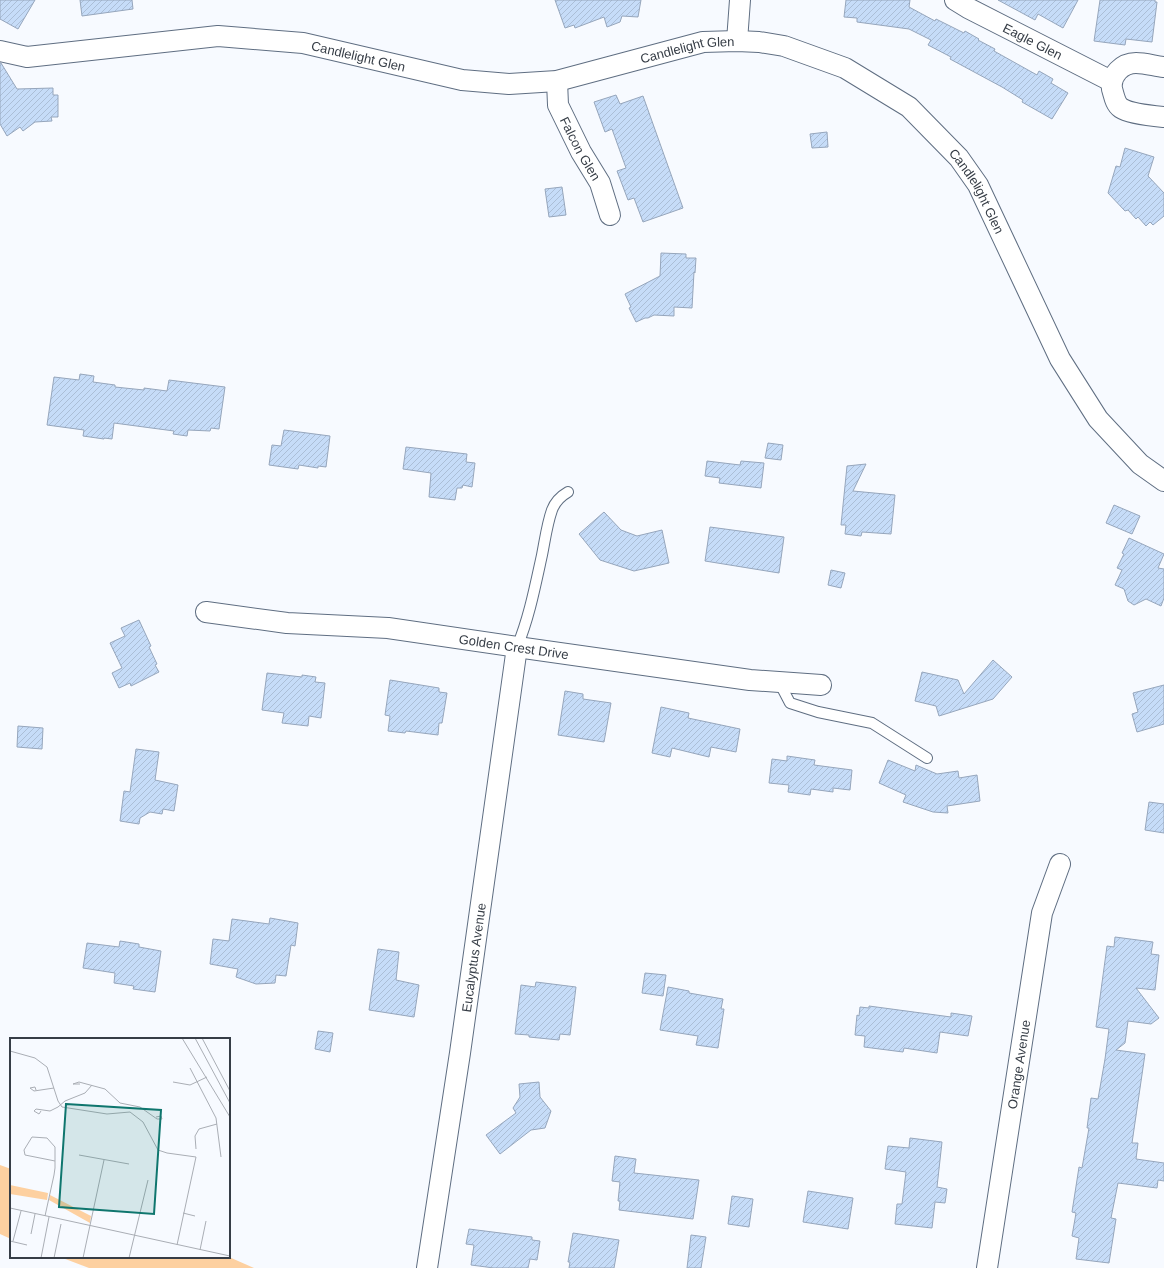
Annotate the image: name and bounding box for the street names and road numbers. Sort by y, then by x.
street label: Eagle Glen [1000,20,1065,63]
street label: Candlelight Glen [639,34,735,66]
street label: Candlelight Glen [310,38,407,75]
street label: Falcon Glen [557,114,604,183]
street label: Candlelight Glen [946,146,1007,236]
street label: Golden Crest Drive [458,632,570,662]
street label: Eucalyptus Avenue [459,902,489,1013]
street label: Orange Avenue [1005,1019,1033,1110]

